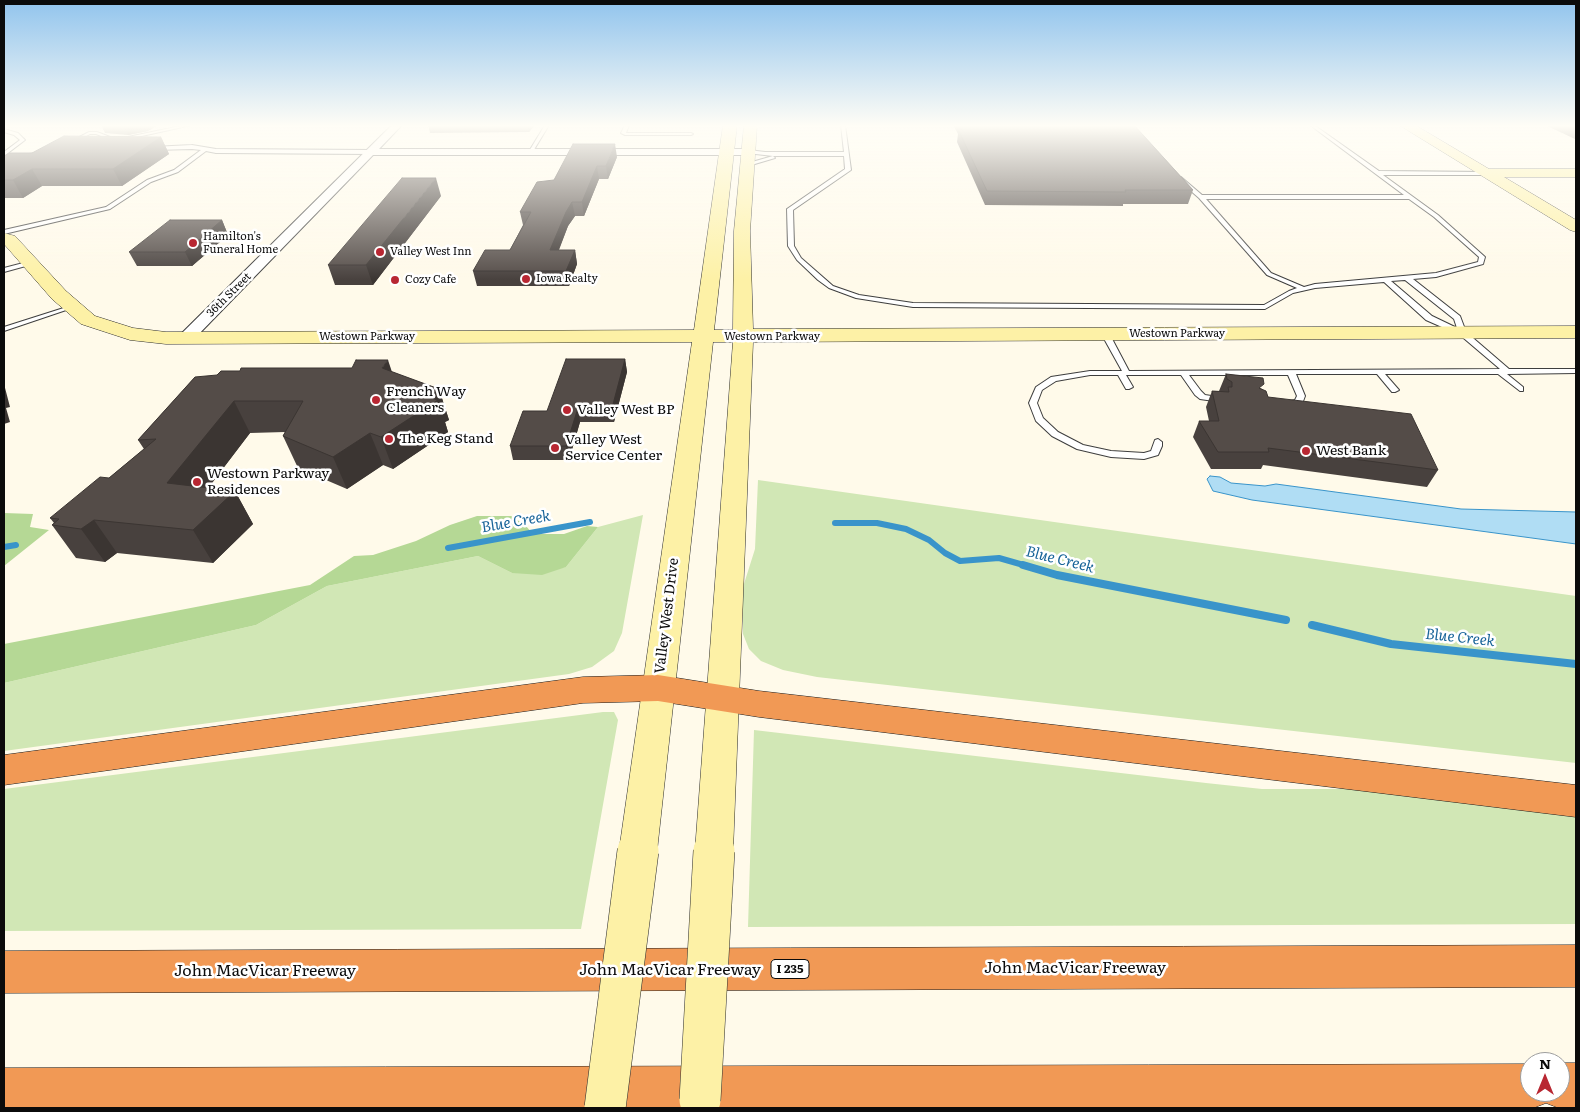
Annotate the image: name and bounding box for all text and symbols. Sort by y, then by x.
place label: Hamilton's Funeral Home [203,230,278,256]
marker: Hamilton's Funeral Home [187,237,199,249]
place label: Valley West Inn [390,245,472,259]
marker: Valley West Inn [374,246,386,258]
street label: 36th Street [204,270,254,320]
place label: Iowa Realty [536,272,598,286]
place label: Cozy Cafe [405,273,456,287]
marker: Iowa Realty [520,273,532,285]
marker: Cozy Cafe [389,274,401,286]
street label: Westown Parkway [1129,327,1225,341]
street label: Westown Parkway [319,330,415,344]
street label: Westown Parkway [724,330,820,344]
place label: French Way Cleaners [386,384,466,417]
marker: French Way Cleaners [370,394,382,406]
place label: Valley West BP [577,402,674,418]
marker: Valley West BP [561,404,573,416]
place label: The Keg Stand [399,431,493,447]
place label: Valley West Service Center [565,432,662,464]
marker: The Keg Stand [383,433,395,445]
marker: Valley West Service Center [549,442,561,454]
place label: West Bank [1316,443,1386,459]
marker: West Bank [1300,445,1312,457]
place label: Westown Parkway Residences [207,466,329,498]
marker: Westown Parkway Residences [191,476,203,488]
water label: Blue Creek [480,507,552,537]
water label: Blue Creek [1024,543,1096,577]
street label: Valley West Drive [652,557,682,675]
water label: Blue Creek [1424,625,1496,651]
street label: John MacVicar Freeway [984,958,1166,978]
street label: John MacVicar Freeway [579,960,761,980]
road number: I 235 [771,960,809,979]
street label: John MacVicar Freeway [174,961,356,981]
north arrow [1520,1052,1570,1102]
text: N [1539,1053,1551,1073]

